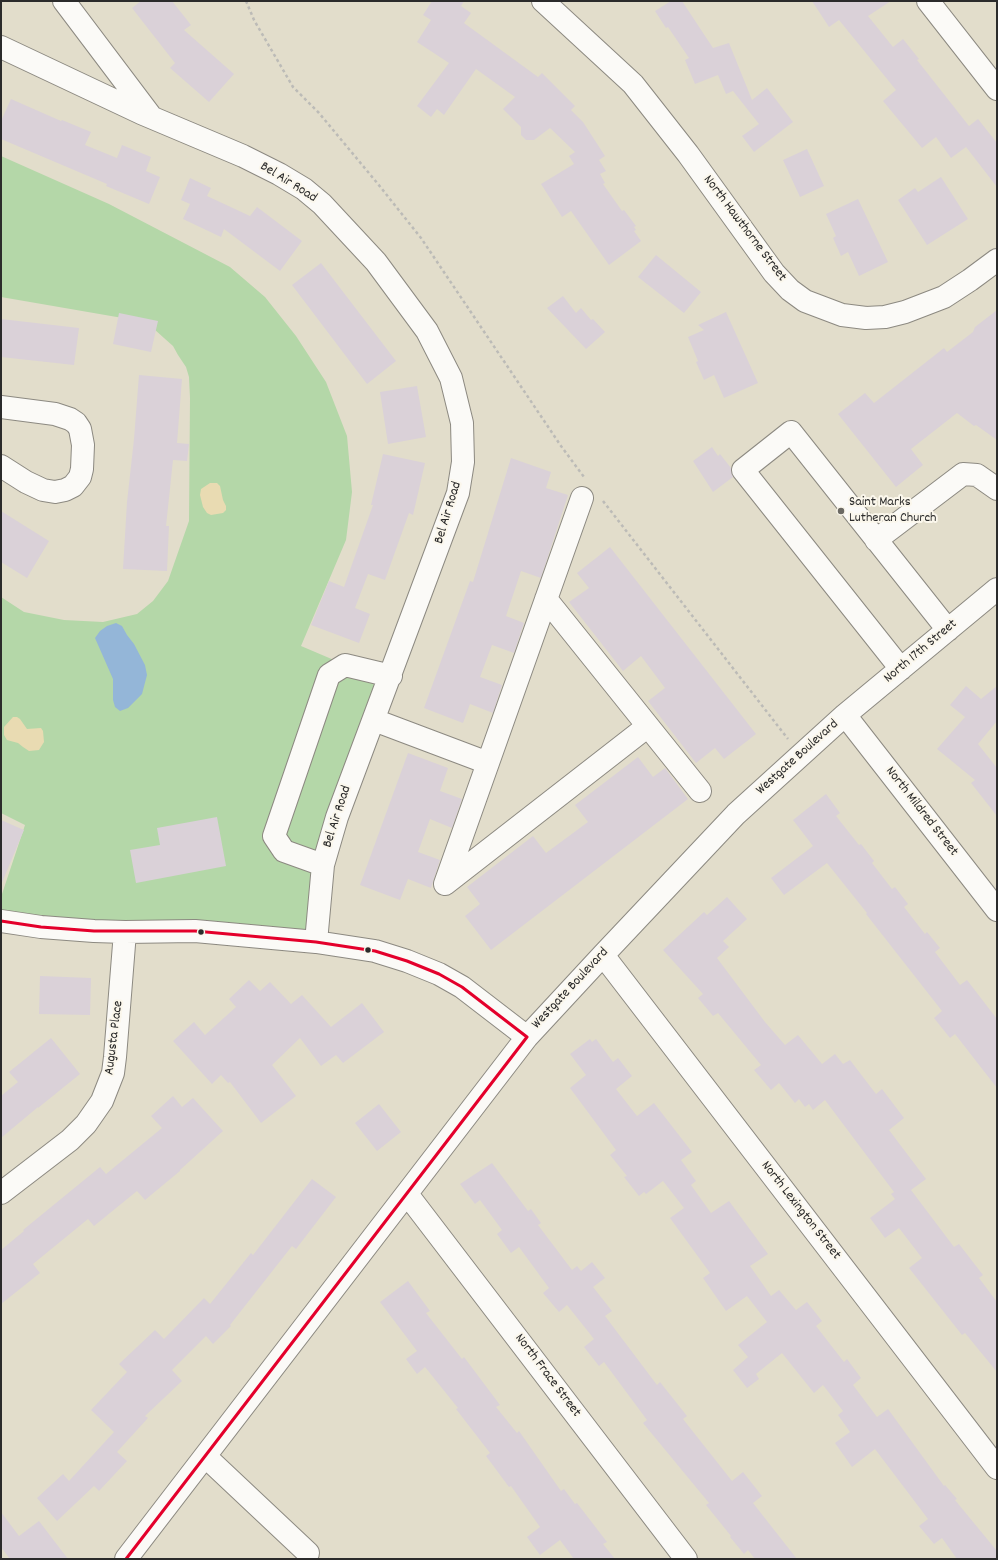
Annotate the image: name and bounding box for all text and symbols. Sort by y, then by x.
street label: Bel Air Road [256,159,320,207]
street label: North Hawthorne Street [699,173,789,285]
street label: Bel Air Road [432,480,466,546]
place label: Saint Marks Lutheran Church [849,495,937,528]
marker: Saint Marks Lutheran Church [836,506,846,516]
street label: North 17th Street [881,617,961,687]
street label: Westgate Boulevard [753,717,843,799]
street label: North Mildred Street [881,764,961,860]
street label: Bel Air Road [320,784,356,850]
unlabelled marker [196,927,206,937]
unlabelled marker [363,945,373,955]
street label: Westgate Boulevard [529,945,613,1033]
street label: Augusta Place [102,1000,128,1076]
street label: North Lexington Street [756,1158,844,1264]
street label: North Frace Street [510,1331,584,1421]

